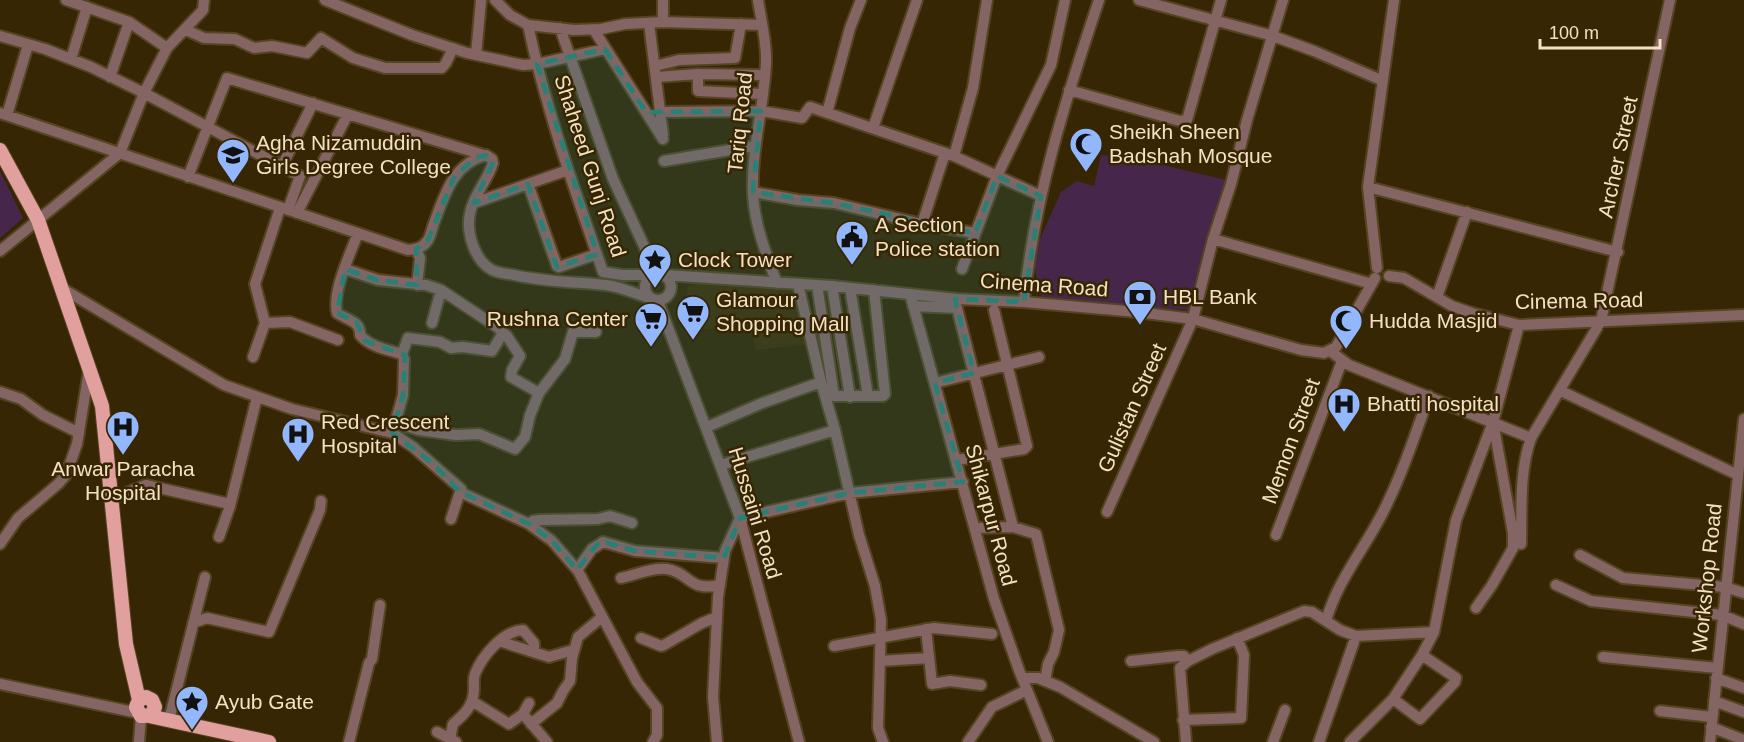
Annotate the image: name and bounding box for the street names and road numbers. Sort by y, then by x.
street label: Tariq Road [723,71,756,175]
street label: Shaheed Gunj Road [550,72,631,260]
street label: Archer Street [1593,94,1642,220]
street label: Cinema Road [979,269,1109,300]
street label: Cinema Road [1515,288,1643,313]
street label: Gulistan Street [1093,340,1170,476]
street label: Memon Street [1257,375,1324,507]
street label: Shikarpur Road [961,441,1021,588]
street label: Hussaini Road [725,444,786,582]
street label: Workshop Road [1687,502,1726,654]

